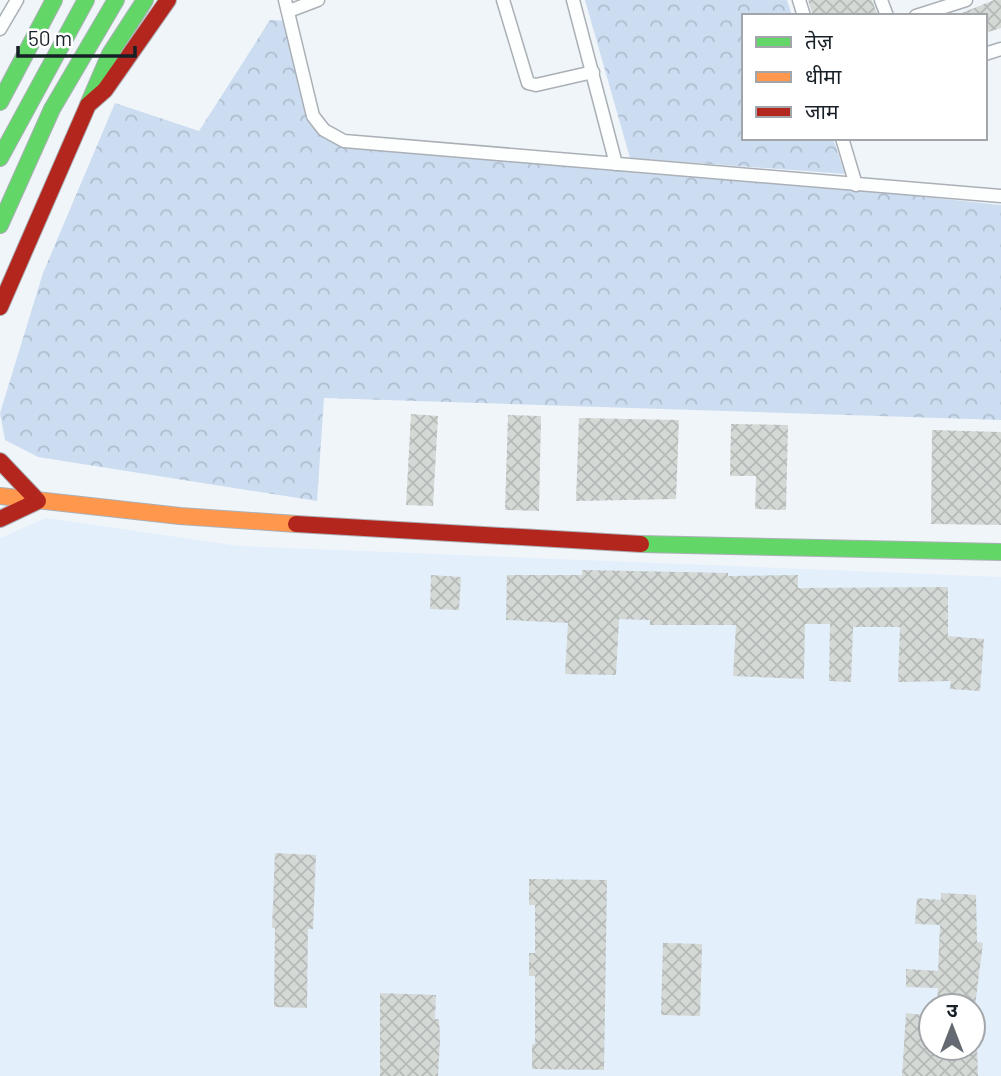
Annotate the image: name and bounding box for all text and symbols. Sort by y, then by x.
scale bar [18,14,135,58]
legend [742,14,987,140]
text: 50 m [28,25,72,50]
text: तेज़ [805,28,833,53]
text: धीमा [805,63,842,88]
text: जाम [805,98,839,123]
north arrow [917,992,987,1062]
text: उ [946,998,958,1021]

